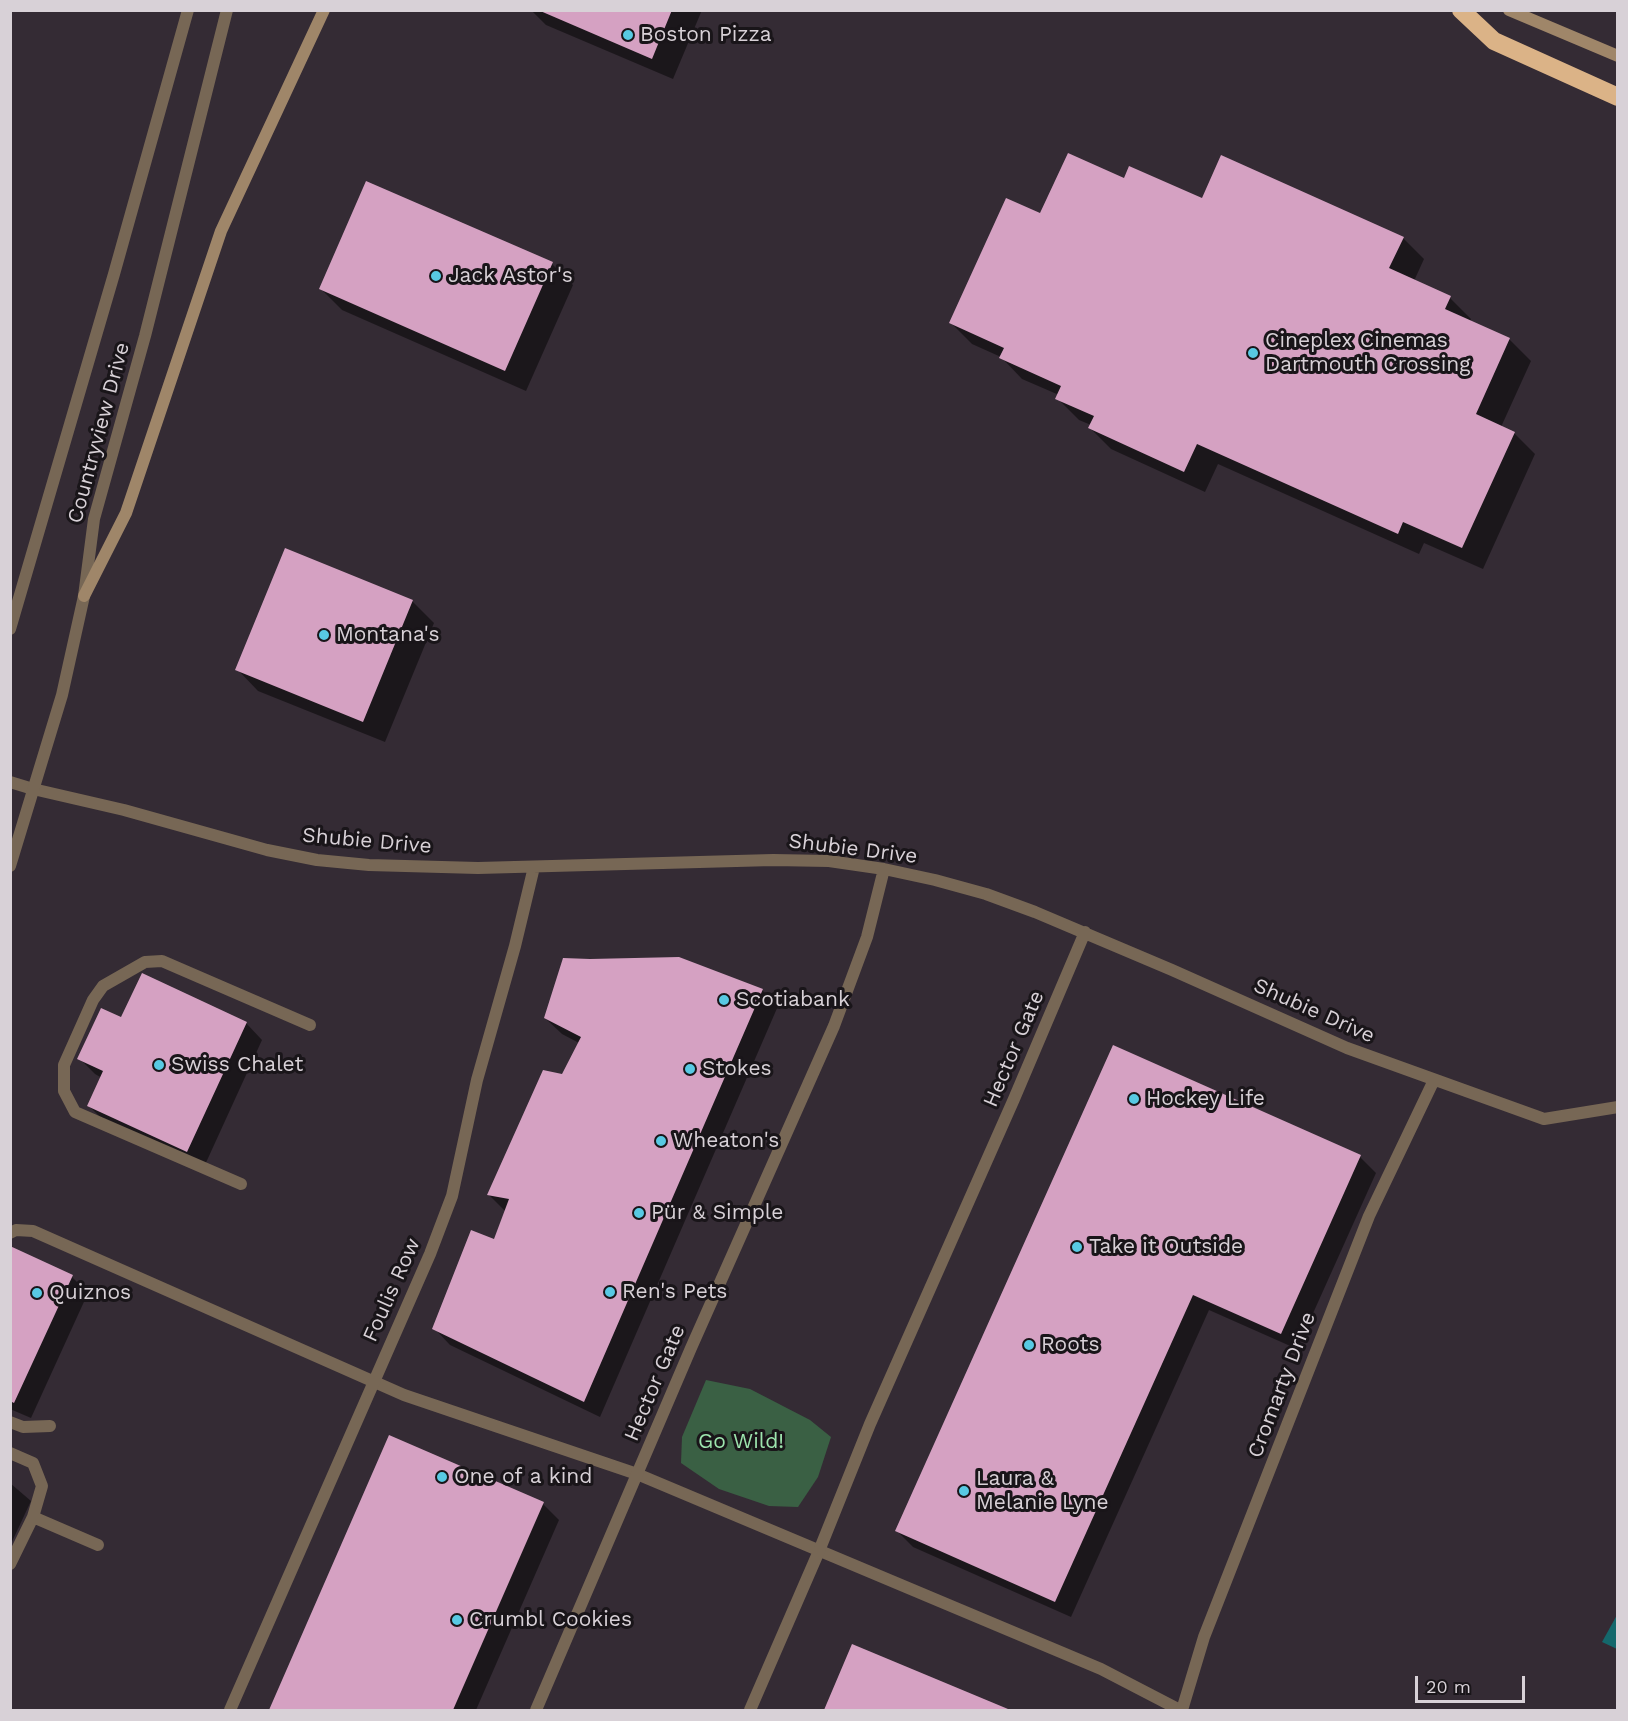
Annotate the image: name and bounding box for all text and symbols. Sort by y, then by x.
place label: Boston Pizza [640,22,772,48]
marker: Boston Pizza [621,28,635,42]
place label: Jack Astor's [448,263,573,289]
marker: Jack Astor's [429,269,443,283]
place label: Cineplex Cinemas Dartmouth Crossing [1265,328,1470,378]
street label: Countryview Drive [63,340,135,526]
marker: Cineplex Cinemas Dartmouth Crossing [1246,346,1260,360]
place label: Montana's [336,622,440,648]
marker: Montana's [317,628,331,642]
street label: Shubie Drive [301,823,433,859]
street label: Shubie Drive [787,829,919,869]
street label: Shubie Drive [1250,973,1378,1049]
place label: Scotiabank [736,987,850,1013]
street label: Hector Gate [978,987,1050,1111]
marker: Scotiabank [717,993,731,1007]
place label: Swiss Chalet [171,1052,303,1078]
place label: Stokes [702,1056,772,1082]
marker: Swiss Chalet [152,1058,166,1072]
marker: Stokes [683,1062,697,1076]
place label: Hockey Life [1146,1086,1265,1112]
marker: Hockey Life [1127,1092,1141,1106]
place label: Wheaton's [673,1128,779,1154]
marker: Wheaton's [654,1134,668,1148]
place label: Pür & Simple [651,1200,783,1226]
marker: Pür & Simple [632,1206,646,1220]
street label: Foulis Row [358,1234,426,1346]
place label: Take it Outside [1089,1234,1243,1260]
marker: Take it Outside [1070,1240,1084,1254]
place label: Ren's Pets [622,1279,727,1305]
place label: Quiznos [49,1280,131,1306]
marker: Ren's Pets [603,1285,617,1299]
marker: Quiznos [30,1286,44,1300]
street label: Cromarty Drive [1243,1309,1321,1461]
street label: Hector Gate [619,1321,691,1445]
place label: Roots [1041,1332,1099,1358]
marker: Roots [1022,1338,1036,1352]
park label: Go Wild! [698,1429,784,1455]
place label: One of a kind [454,1464,592,1490]
place label: Laura & Melanie Lyne [976,1466,1109,1516]
marker: One of a kind [435,1470,449,1484]
marker: Laura & Melanie Lyne [957,1484,971,1498]
place label: Crumbl Cookies [469,1607,632,1633]
marker: Crumbl Cookies [450,1613,464,1627]
scale bar [1418,1664,1528,1702]
text: 20 m [1426,1676,1471,1697]

